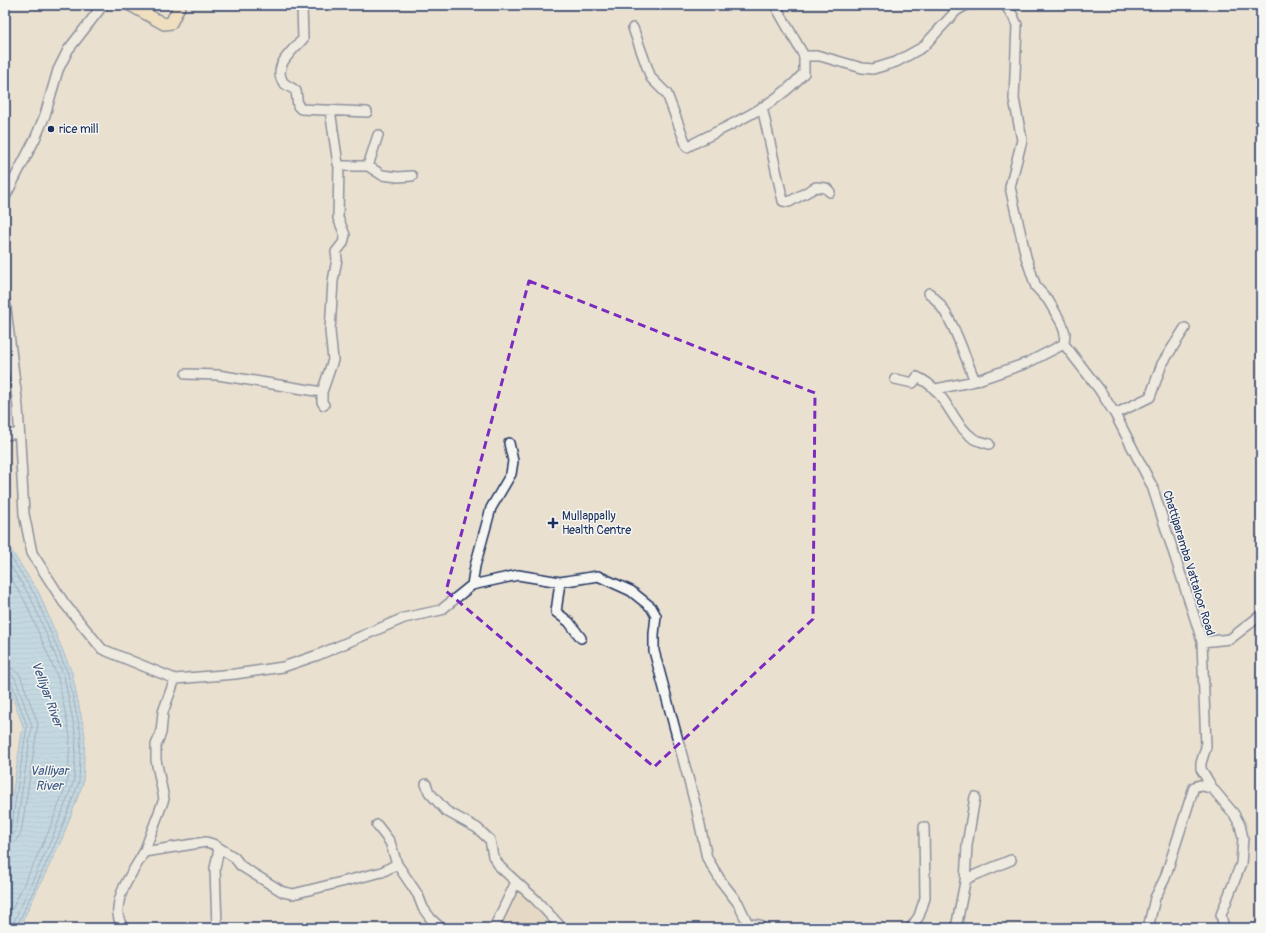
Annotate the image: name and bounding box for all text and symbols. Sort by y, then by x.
place label: rice mill [59,122,99,137]
marker: rice mill [46,124,56,134]
street label: Chattiparamba Vattaloor Road [1159,489,1218,638]
place label: Mullappally Health Centre [562,509,631,538]
marker: Mullappally Health Centre [547,517,559,529]
water label: Velliyar River [28,659,67,732]
water label: Valliyar River [30,763,71,794]

